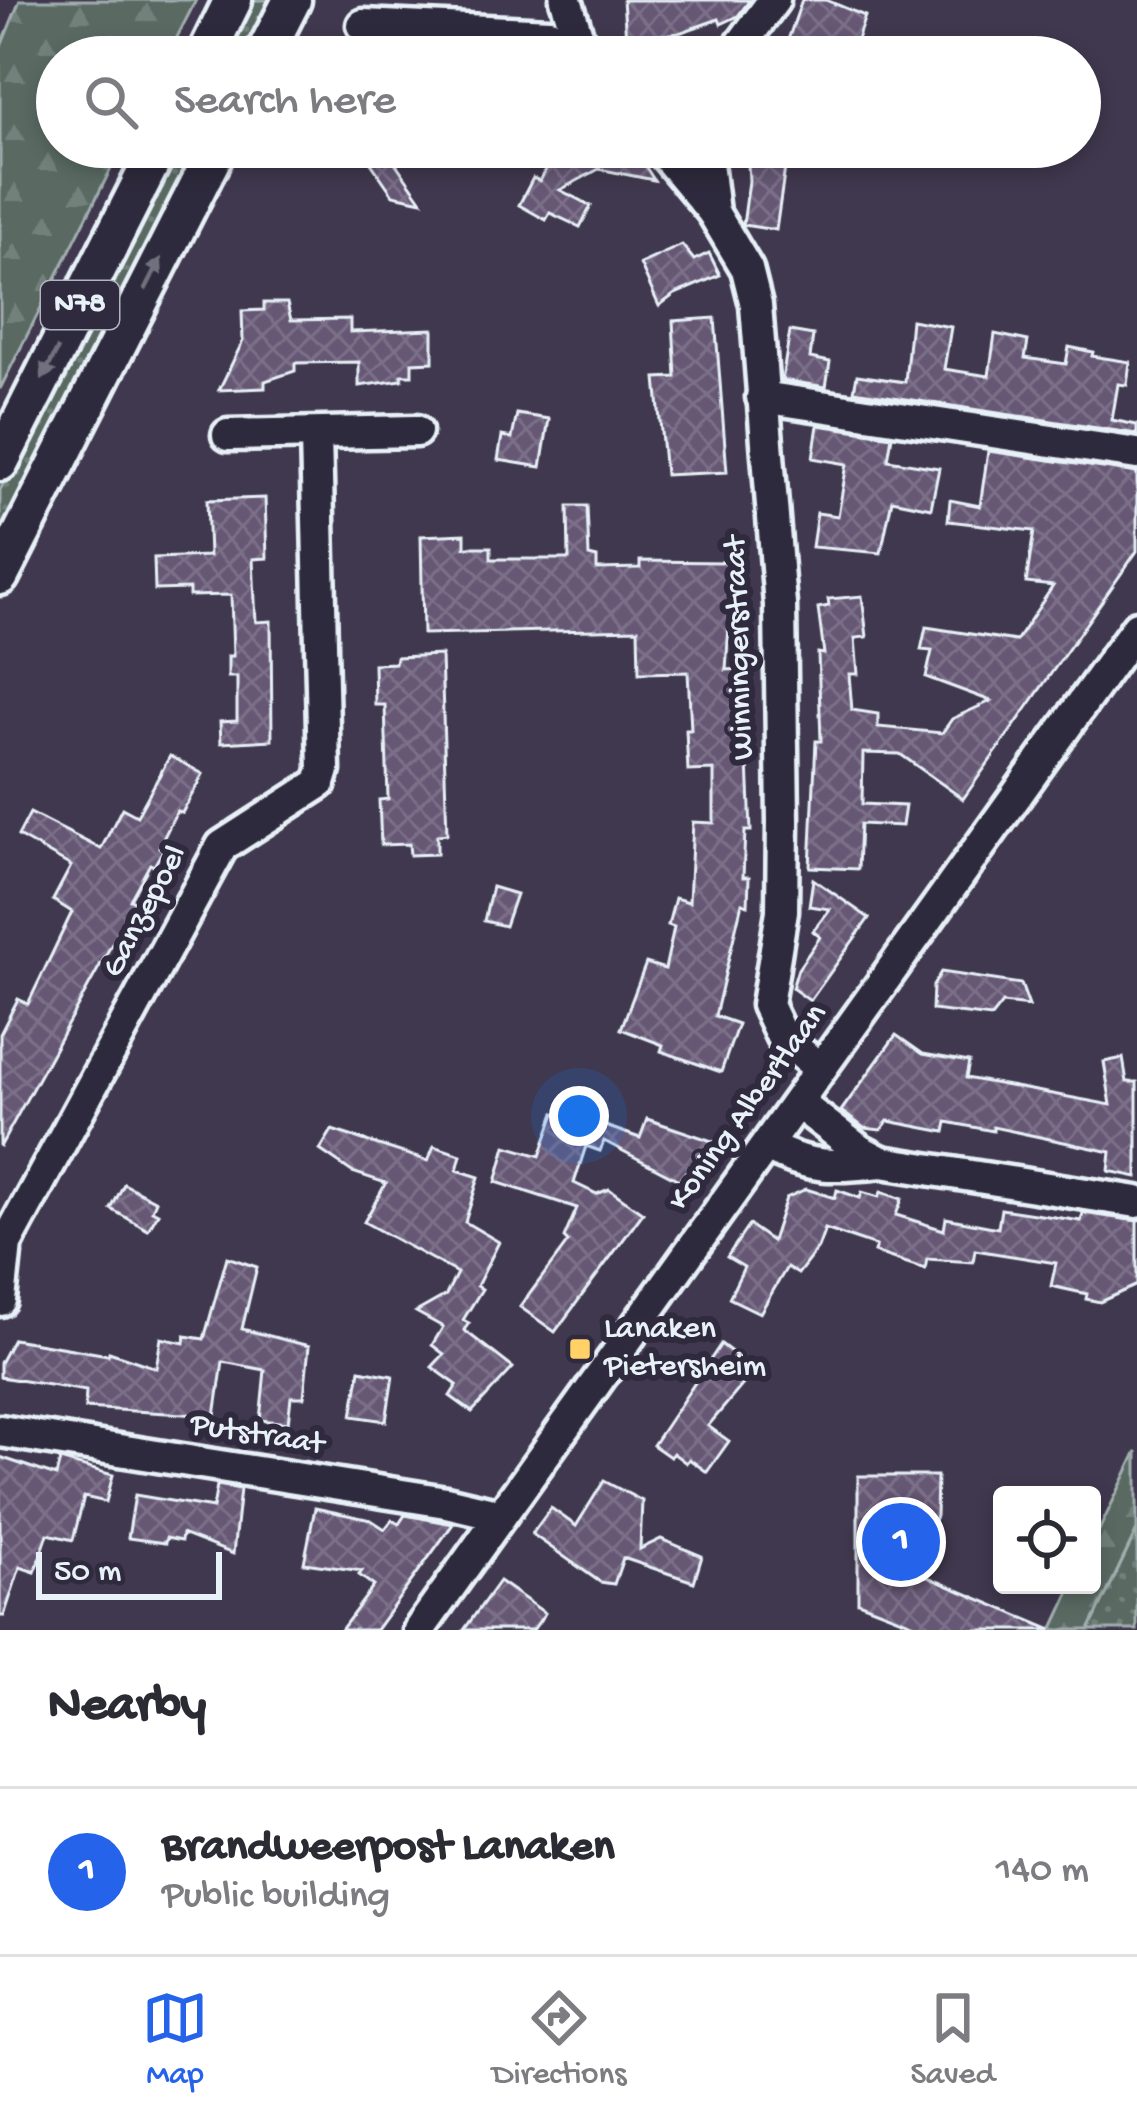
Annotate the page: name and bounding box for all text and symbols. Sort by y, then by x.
search box [36,36,1101,168]
icon: search [78,69,144,135]
text: Search here [174,76,396,129]
one-way arrow [143,256,163,291]
road number: N78 [41,281,119,329]
one-way arrow [40,347,60,381]
street label: Winningerstraat [718,533,764,761]
street label: Ganzepoel [95,839,197,985]
street label: Koning Albertlaan [661,997,837,1219]
your location [549,1086,609,1146]
place label: Lanaken Pietersheim [603,1311,766,1387]
marker: Lanaken Pietersheim [567,1336,593,1362]
street label: Putstraat [187,1407,329,1466]
map controls [993,1486,1101,1594]
button: locate [993,1486,1101,1594]
pin: 1 [862,1497,940,1587]
scale bar [36,1546,222,1599]
text: 50 m [54,1554,121,1592]
text: Nearby [48,1678,206,1738]
text: Brandweerpost Lanaken [162,1822,615,1875]
text: 1 [79,1849,95,1895]
text: 140 m [996,1849,1089,1895]
text: Public building [162,1875,390,1921]
tab: Map [142,1985,208,2095]
tab: Directions [492,1985,626,2095]
tab: Saved [910,1985,995,2095]

